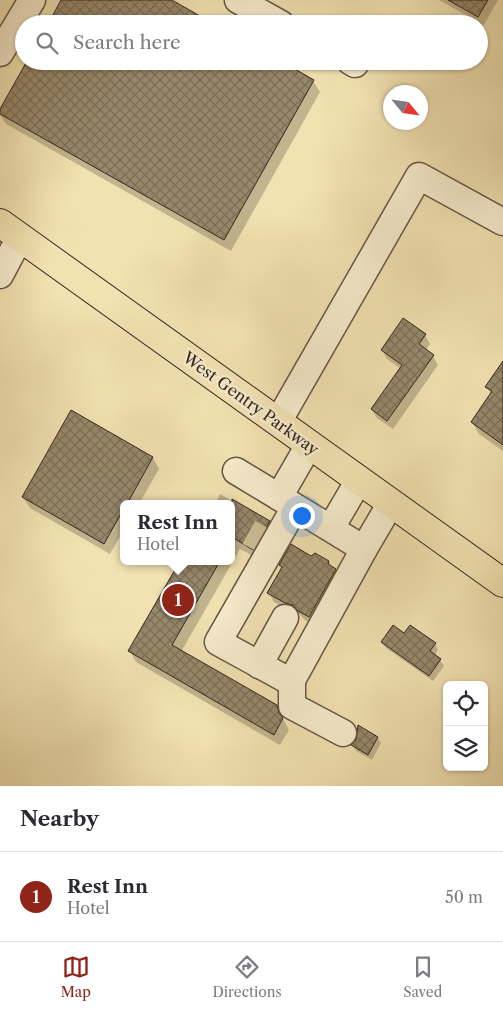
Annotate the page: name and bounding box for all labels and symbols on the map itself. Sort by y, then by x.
north arrow [383,85,428,130]
street label: West Gentry Parkway [178,346,324,460]
your location [289,503,315,529]
pin: 1 [162,581,194,619]

